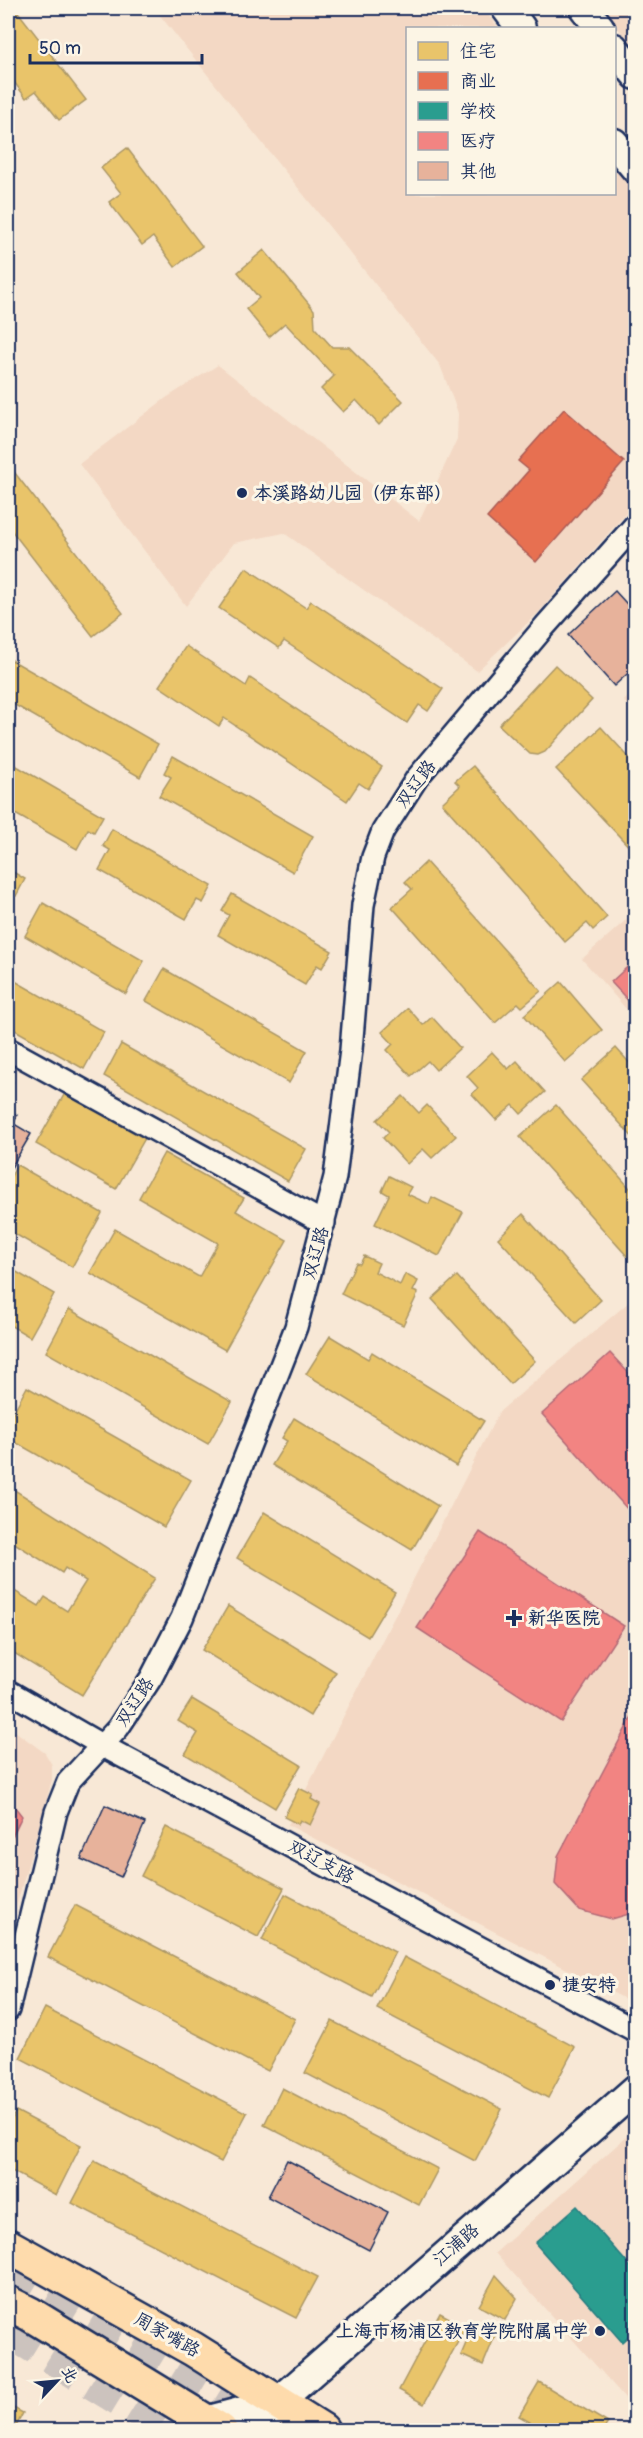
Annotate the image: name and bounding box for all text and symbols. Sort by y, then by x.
scale bar [30,27,202,65]
legend [406,27,616,195]
text: 50 m [39,37,81,60]
text: 住宅 [460,40,496,63]
text: 商业 [460,70,496,93]
text: 学校 [460,100,496,123]
text: 医疗 [460,130,496,153]
text: 其他 [460,160,496,183]
place label: 本溪路幼儿园（伊东部） [254,482,452,505]
marker: 本溪路幼儿园（伊东部） [235,486,249,500]
street label: 双辽路 [391,755,441,813]
street label: 双辽路 [298,1224,334,1282]
place label: 新华医院 [528,1607,600,1630]
marker: 新华医院 [505,1609,523,1627]
street label: 双辽路 [111,1673,159,1731]
street label: 双辽支路 [284,1835,358,1889]
place label: 捷安特 [562,1974,616,1997]
marker: 捷安特 [543,1978,557,1992]
street label: 江浦路 [428,2219,484,2271]
street label: 周家嘴路 [130,2307,204,2363]
place label: 上海市杨浦区教育学院附属中学 [336,2320,588,2343]
marker: 上海市杨浦区教育学院附属中学 [593,2324,607,2338]
north arrow [27,2351,87,2411]
text: 北 [57,2363,82,2386]

